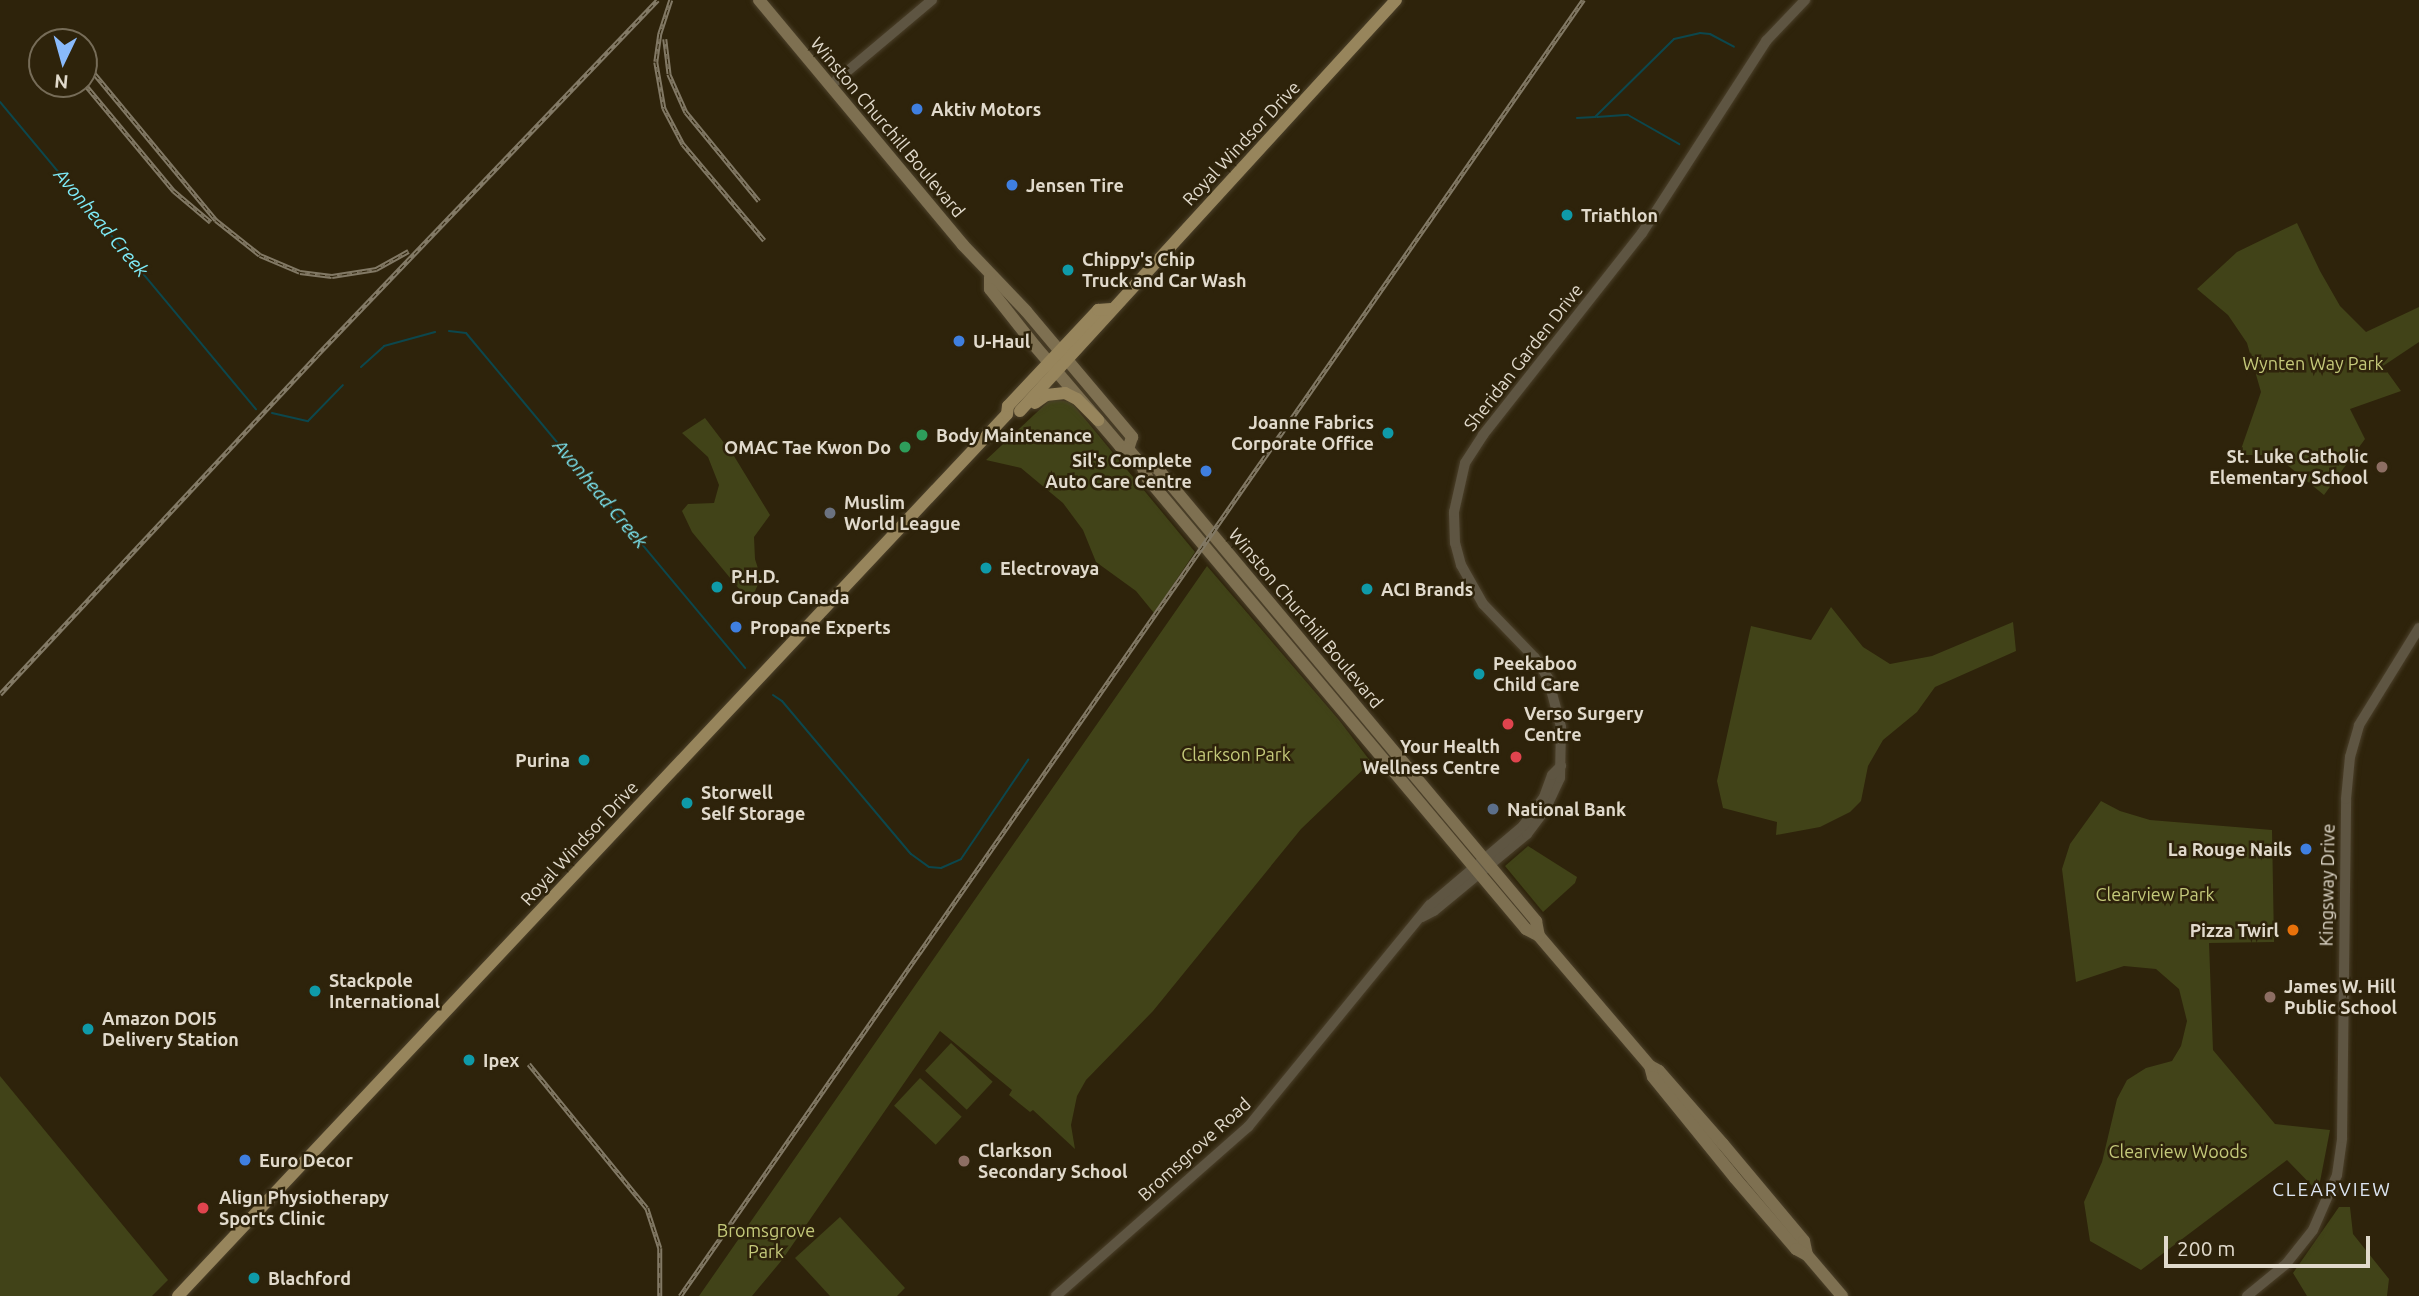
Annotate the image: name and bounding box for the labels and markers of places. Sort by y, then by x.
place label: Aktiv Motors [931,98,1041,120]
marker: Aktiv Motors [909,101,925,117]
place label: Jensen Tire [1026,174,1124,196]
marker: Jensen Tire [1004,177,1020,193]
place label: Triathlon [1581,204,1658,226]
marker: Triathlon [1559,207,1575,223]
place label: Chippy's Chip Truck and Car Wash [1082,249,1247,292]
marker: Chippy's Chip Truck and Car Wash [1060,262,1076,278]
place label: U-Haul [973,330,1030,352]
marker: U-Haul [951,333,967,349]
place label: Joanne Fabrics Corporate Office [1231,412,1374,454]
place label: Body Maintenance [936,424,1092,446]
marker: Joanne Fabrics Corporate Office [1380,425,1396,441]
marker: Body Maintenance [914,427,930,443]
place label: OMAC Tae Kwon Do [724,436,891,458]
marker: OMAC Tae Kwon Do [897,439,913,455]
place label: St. Luke Catholic Elementary School [2209,446,2368,489]
place label: Sil's Complete Auto Care Centre [1045,450,1192,492]
marker: St. Luke Catholic Elementary School [2374,459,2390,475]
marker: Sil's Complete Auto Care Centre [1198,463,1214,479]
place label: Muslim World League [844,492,961,534]
marker: Muslim World League [822,505,838,521]
place label: Electrovaya [1000,557,1099,579]
marker: Electrovaya [978,560,994,576]
place label: P.H.D. Group Canada [731,566,849,608]
place label: ACI Brands [1381,578,1473,600]
marker: P.H.D. Group Canada [709,579,725,595]
marker: ACI Brands [1359,581,1375,597]
place label: Propane Experts [750,616,891,638]
marker: Propane Experts [728,619,744,635]
place label: Peekaboo Child Care [1493,653,1580,696]
marker: Peekaboo Child Care [1471,666,1487,682]
place label: Verso Surgery Centre [1524,703,1644,746]
marker: Verso Surgery Centre [1498,714,1518,734]
place label: Your Health Wellness Centre [1363,736,1500,778]
marker: Your Health Wellness Centre [1506,747,1526,767]
place label: Purina [515,749,570,771]
marker: Purina [576,752,592,768]
place label: Storwell Self Storage [701,782,805,824]
marker: Storwell Self Storage [679,795,695,811]
place label: National Bank [1507,798,1626,820]
marker: National Bank [1485,801,1501,817]
place label: La Rouge Nails [2168,838,2292,860]
marker: La Rouge Nails [2298,841,2314,857]
place label: Pizza Twirl [2190,919,2279,941]
marker: Pizza Twirl [2285,922,2301,938]
place label: Stackpole International [329,970,440,1012]
place label: James W. Hill Public School [2284,976,2397,1018]
marker: Stackpole International [307,983,323,999]
marker: James W. Hill Public School [2262,989,2278,1005]
place label: Amazon DOI5 Delivery Station [102,1008,239,1050]
marker: Amazon DOI5 Delivery Station [80,1021,96,1037]
place label: Ipex [483,1049,519,1071]
marker: Ipex [461,1052,477,1068]
place label: Clarkson Secondary School [978,1140,1127,1182]
place label: Euro Decor [259,1149,353,1171]
marker: Euro Decor [237,1152,253,1168]
marker: Clarkson Secondary School [956,1153,972,1169]
place label: Align Physiotherapy Sports Clinic [219,1187,389,1230]
marker: Align Physiotherapy Sports Clinic [193,1198,213,1218]
place label: Blachford [268,1267,351,1289]
marker: Blachford [246,1270,262,1286]

